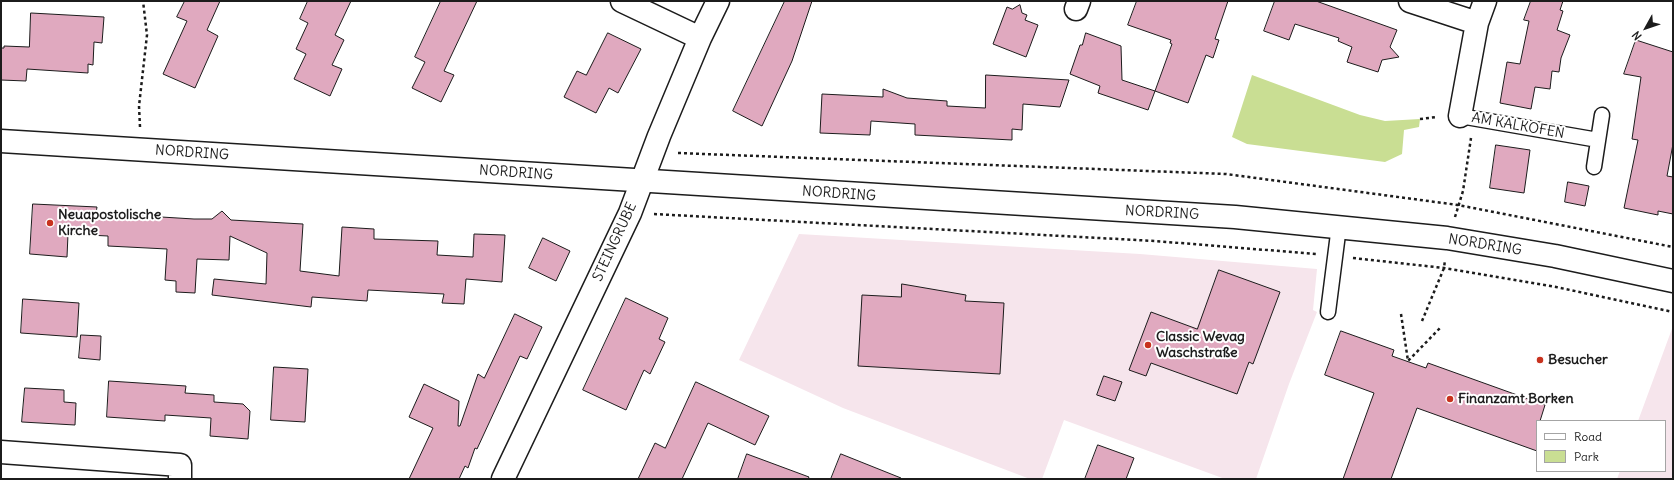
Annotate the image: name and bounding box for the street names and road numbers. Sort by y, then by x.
street label: AM KALKOFEN [1470,110,1566,142]
street label: NORDRING [154,142,230,164]
street label: NORDRING [478,162,554,184]
street label: NORDRING [801,183,877,205]
street label: STEINGRUBE [589,200,641,284]
street label: NORDRING [1125,203,1199,223]
street label: NORDRING [1447,231,1523,259]

